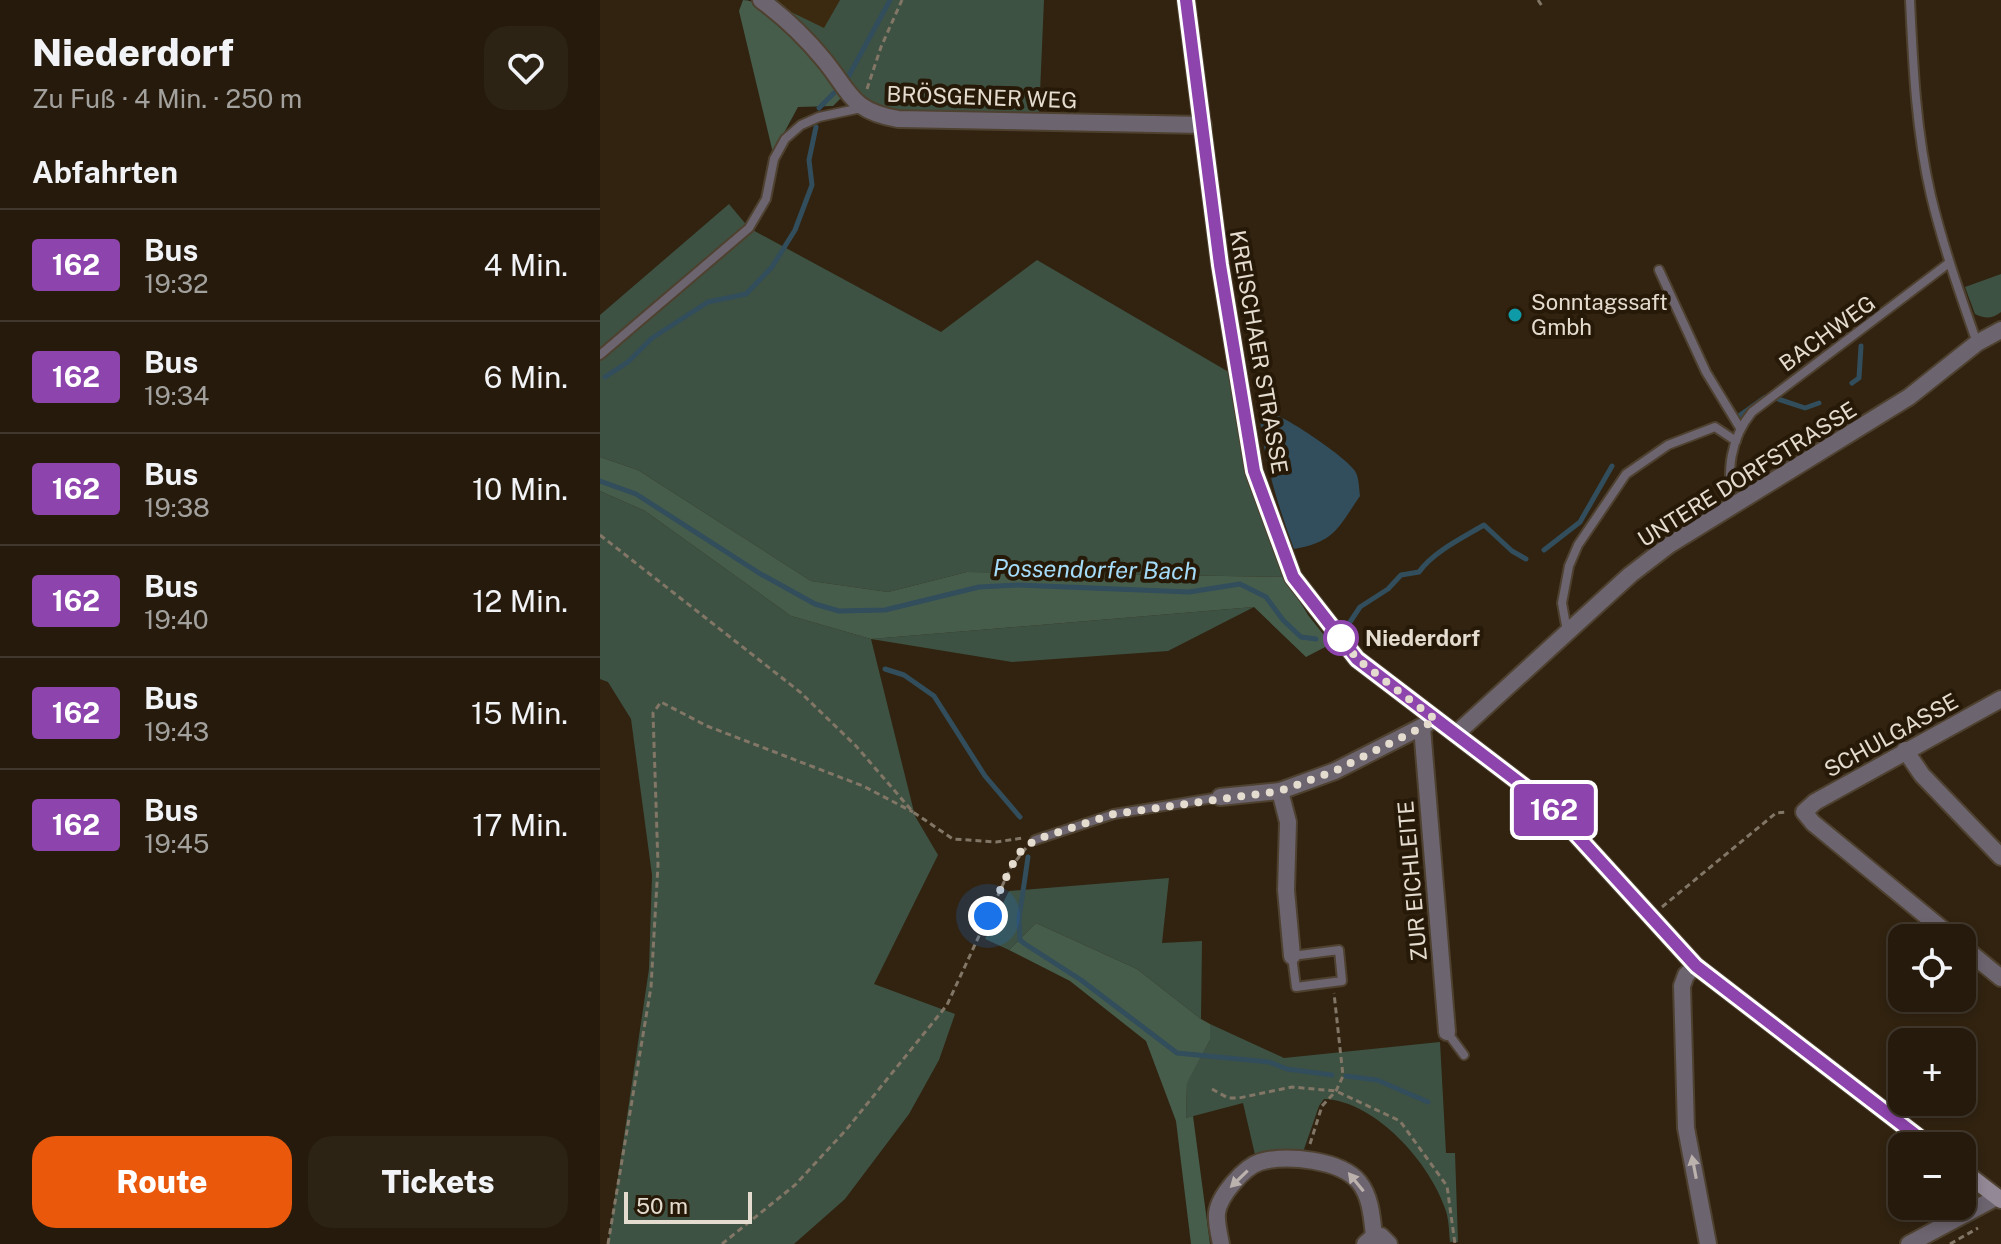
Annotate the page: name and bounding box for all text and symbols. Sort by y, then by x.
button: heart [484,26,568,110]
text: Niederdorf [32,30,234,75]
street label: BRÖSGENER WEG [886,80,1078,113]
text: Zu Fuß · 4 Min. · 250 m [32,83,302,114]
text: Abfahrten [32,154,178,190]
street label: KREISCHAER STRASSE [1225,228,1293,476]
text: Bus [144,232,198,268]
text: 4 Min. [484,247,568,283]
text: 162 [52,248,100,281]
text: 19:32 [144,268,209,299]
place label: Sonntagssaft Gmbh [1531,289,1668,340]
street label: BACHWEG [1774,290,1880,376]
marker: Sonntagssaft Gmbh [1506,306,1524,324]
text: Bus [144,344,198,380]
text: 6 Min. [484,359,568,395]
text: 162 [52,360,100,393]
text: 19:34 [144,380,209,411]
street label: UNTERE DORFSTRASSE [1633,396,1861,552]
text: Bus [144,456,198,492]
text: 10 Min. [472,471,568,507]
text: 162 [52,472,100,505]
text: 19:38 [144,492,210,523]
water label: Possendorfer Bach [993,553,1197,585]
text: Bus [144,568,198,604]
text: 12 Min. [472,583,568,619]
text: 162 [52,584,100,617]
text: 19:40 [144,604,209,635]
marker: Niederdorf [1324,621,1358,655]
place label: Niederdorf [1365,625,1480,651]
text: Bus [144,680,198,716]
street label: SCHULGASSE [1820,688,1962,782]
text: 15 Min. [471,695,568,731]
text: 162 [52,696,100,729]
text: 19:43 [144,716,209,747]
line badge: 162 [1508,784,1600,836]
text: Bus [144,792,198,828]
text: 162 [1530,793,1578,826]
street label: ZUR EICHLEITE [1392,800,1432,962]
text: 17 Min. [472,807,568,843]
text: 162 [52,808,100,841]
text: 19:45 [144,828,209,859]
your location [968,896,1008,936]
map controls [1888,924,1976,1220]
button: locate [1888,924,1976,1012]
button: + [1888,1028,1976,1116]
button: − [1888,1132,1976,1220]
button: Route [32,1136,292,1228]
button: Tickets [308,1136,568,1228]
one-way arrow [1687,1155,1699,1180]
one-way arrow [1230,1169,1249,1187]
one-way arrow [1348,1172,1365,1192]
scale bar [624,1188,752,1224]
text: 50 m [636,1193,688,1219]

